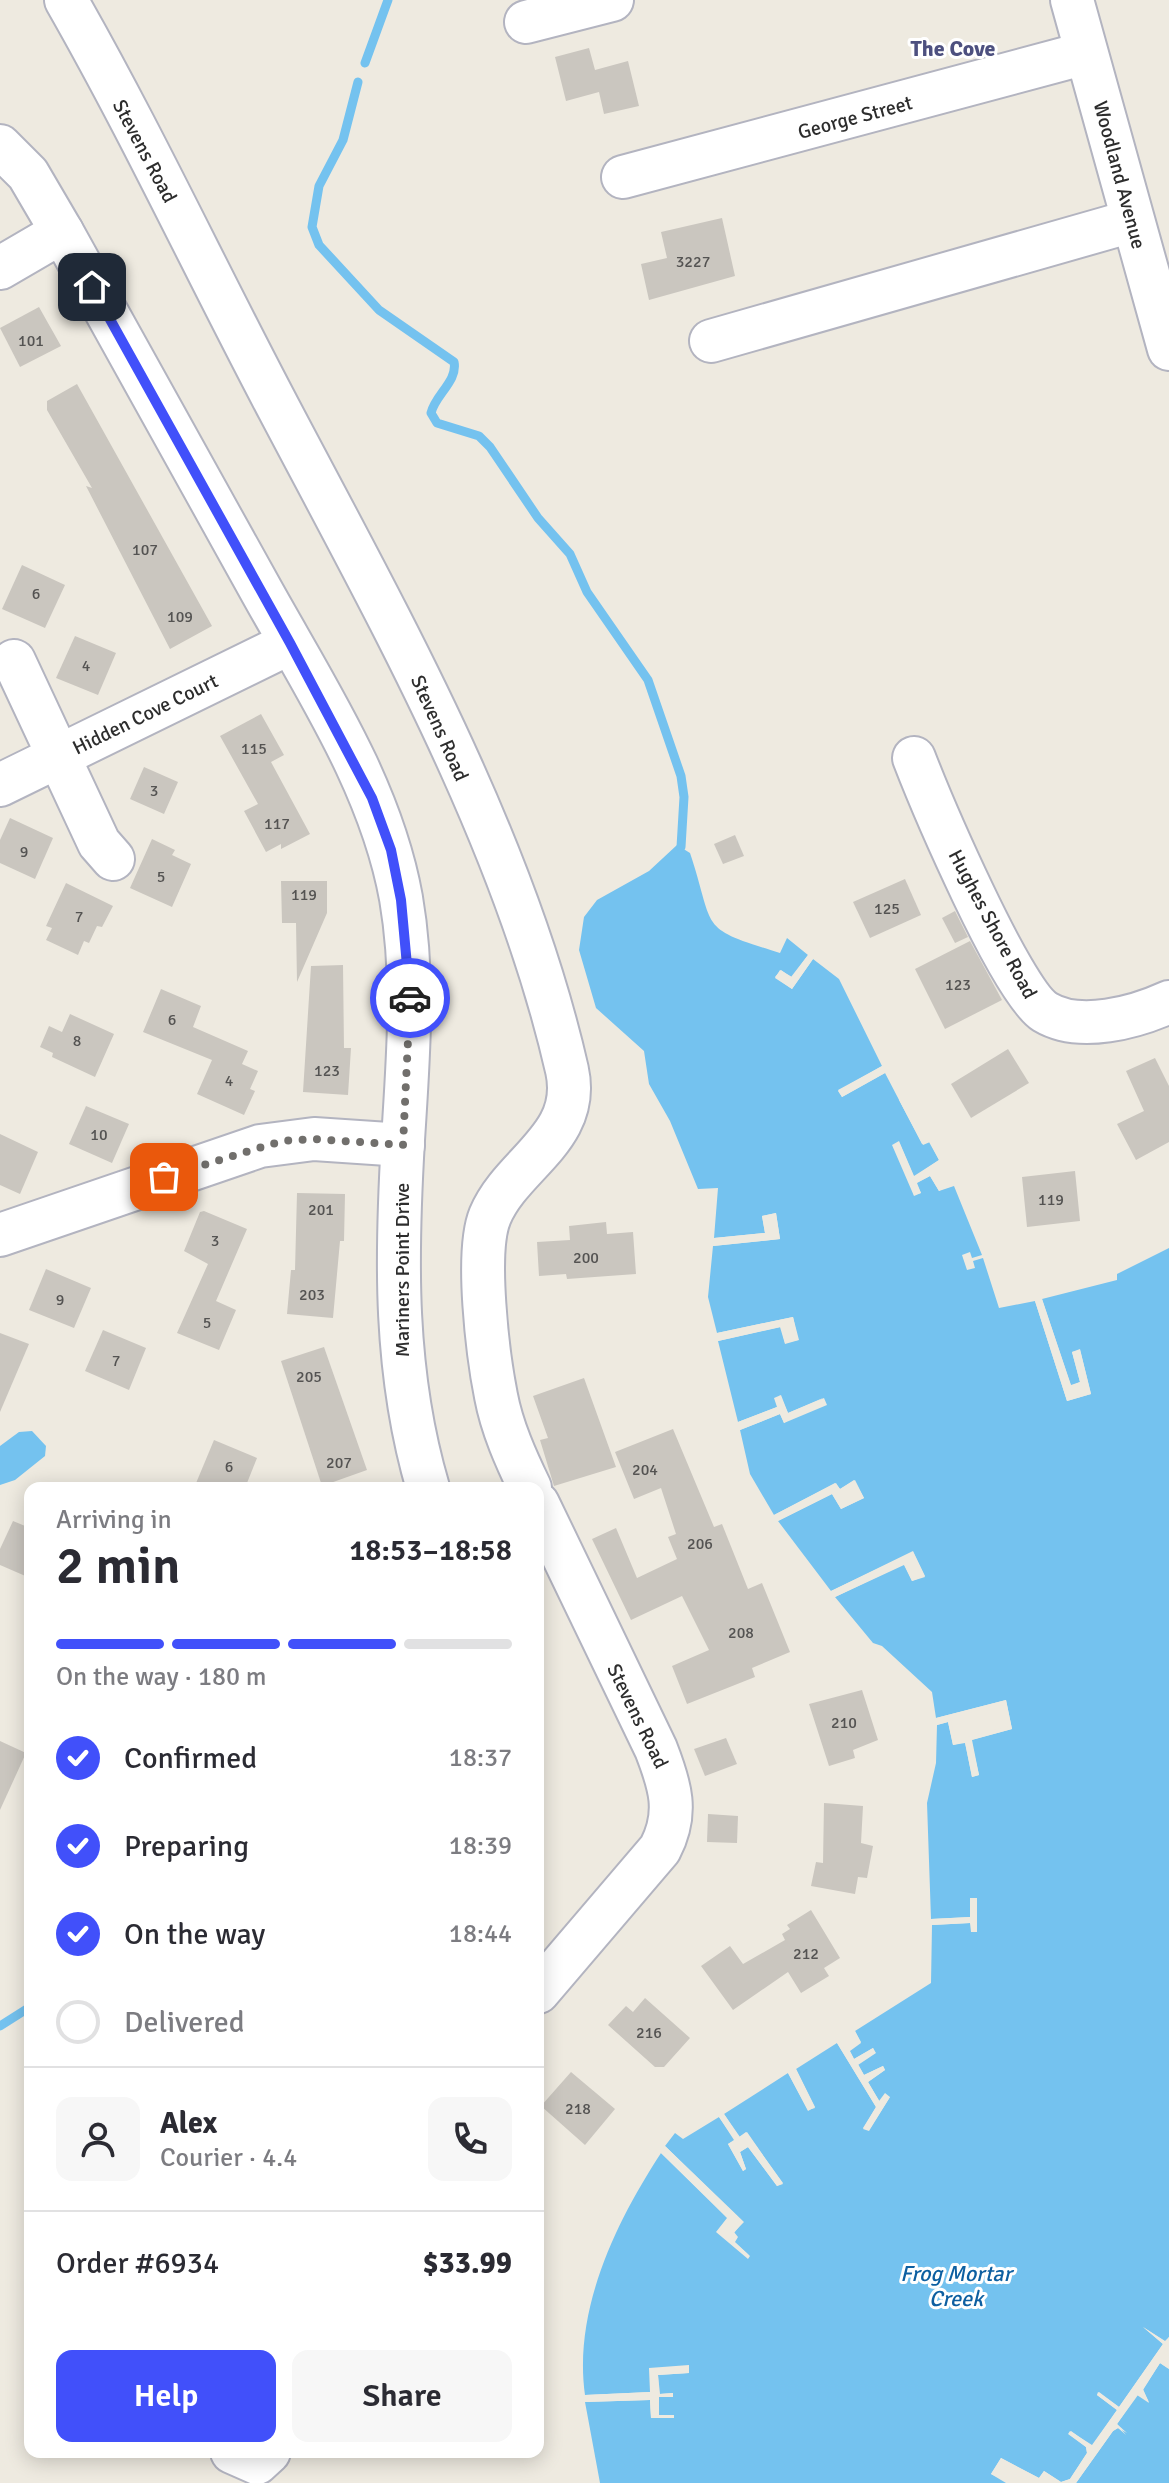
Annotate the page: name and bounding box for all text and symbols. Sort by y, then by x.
district label: The Cove [911,35,995,62]
street label: George Street [795,90,915,145]
street label: Stevens Road [107,95,182,207]
street label: Woodland Avenue [1088,98,1151,252]
house number: 3227 [676,252,710,272]
pin [58,253,126,321]
icon: home [70,265,114,309]
house number: 101 [18,331,44,351]
house number: 107 [132,540,158,560]
house number: 6 [32,584,40,604]
house number: 109 [167,607,193,627]
house number: 4 [82,656,91,676]
street label: Hidden Cove Court [68,668,222,761]
street label: Stevens Road [405,671,474,785]
house number: 115 [241,739,267,759]
house number: 3 [150,781,158,801]
house number: 117 [264,814,290,834]
house number: 9 [20,842,28,862]
street label: Hughes Shore Road [943,845,1042,1003]
house number: 5 [157,867,165,887]
house number: 119 [291,885,317,905]
house number: 125 [874,899,900,919]
house number: 7 [75,907,83,927]
courier [370,958,450,1038]
house number: 123 [945,975,971,995]
icon: car [388,976,432,1020]
house number: 6 [168,1010,176,1030]
house number: 8 [73,1031,81,1051]
house number: 123 [314,1061,340,1081]
house number: 4 [225,1071,234,1091]
house number: 10 [90,1125,108,1145]
pin [130,1143,198,1211]
icon: bag [142,1155,186,1199]
street label: Mariners Point Drive [390,1183,415,1357]
house number: 119 [1038,1190,1064,1210]
house number: 201 [308,1200,334,1220]
house number: 3 [211,1231,219,1251]
house number: 200 [573,1248,599,1268]
house number: 203 [299,1285,325,1305]
house number: 9 [56,1290,64,1310]
house number: 5 [203,1313,211,1333]
house number: 7 [112,1351,120,1371]
house number: 205 [296,1367,322,1387]
house number: 207 [326,1453,352,1473]
house number: 6 [225,1457,233,1477]
house number: 204 [632,1460,658,1480]
text: Arriving in [56,1504,172,1536]
text: 18:53–18:58 [349,1532,512,1569]
text: 2 min [56,1534,181,1598]
house number: 206 [687,1534,713,1554]
house number: 208 [728,1623,754,1643]
street label: Stevens Road [601,1660,674,1773]
text: On the way · 180 m [56,1661,266,1693]
house number: 210 [831,1713,857,1733]
icon: check [56,1736,100,1780]
text: Confirmed [124,1740,257,1777]
text: 18:37 [449,1742,512,1774]
icon: check [56,1824,100,1868]
text: Preparing [124,1828,249,1865]
text: 18:39 [449,1830,512,1862]
icon: check [56,1912,100,1956]
text: On the way [124,1916,265,1953]
text: 18:44 [449,1918,512,1950]
house number: 212 [793,1944,819,1964]
text: Delivered [124,2004,245,2041]
house number: 216 [636,2023,662,2043]
button: person [56,2097,140,2181]
button: phone [428,2097,512,2181]
house number: 218 [565,2099,591,2119]
text: Alex [160,2105,217,2142]
text: Courier · 4.4 [160,2142,297,2174]
text: Order #6934 [56,2245,219,2282]
text: $33.99 [422,2245,512,2282]
water label: Frog Mortar Creek [900,2260,1015,2312]
button: Help [56,2350,276,2442]
button: Share [292,2350,512,2442]

